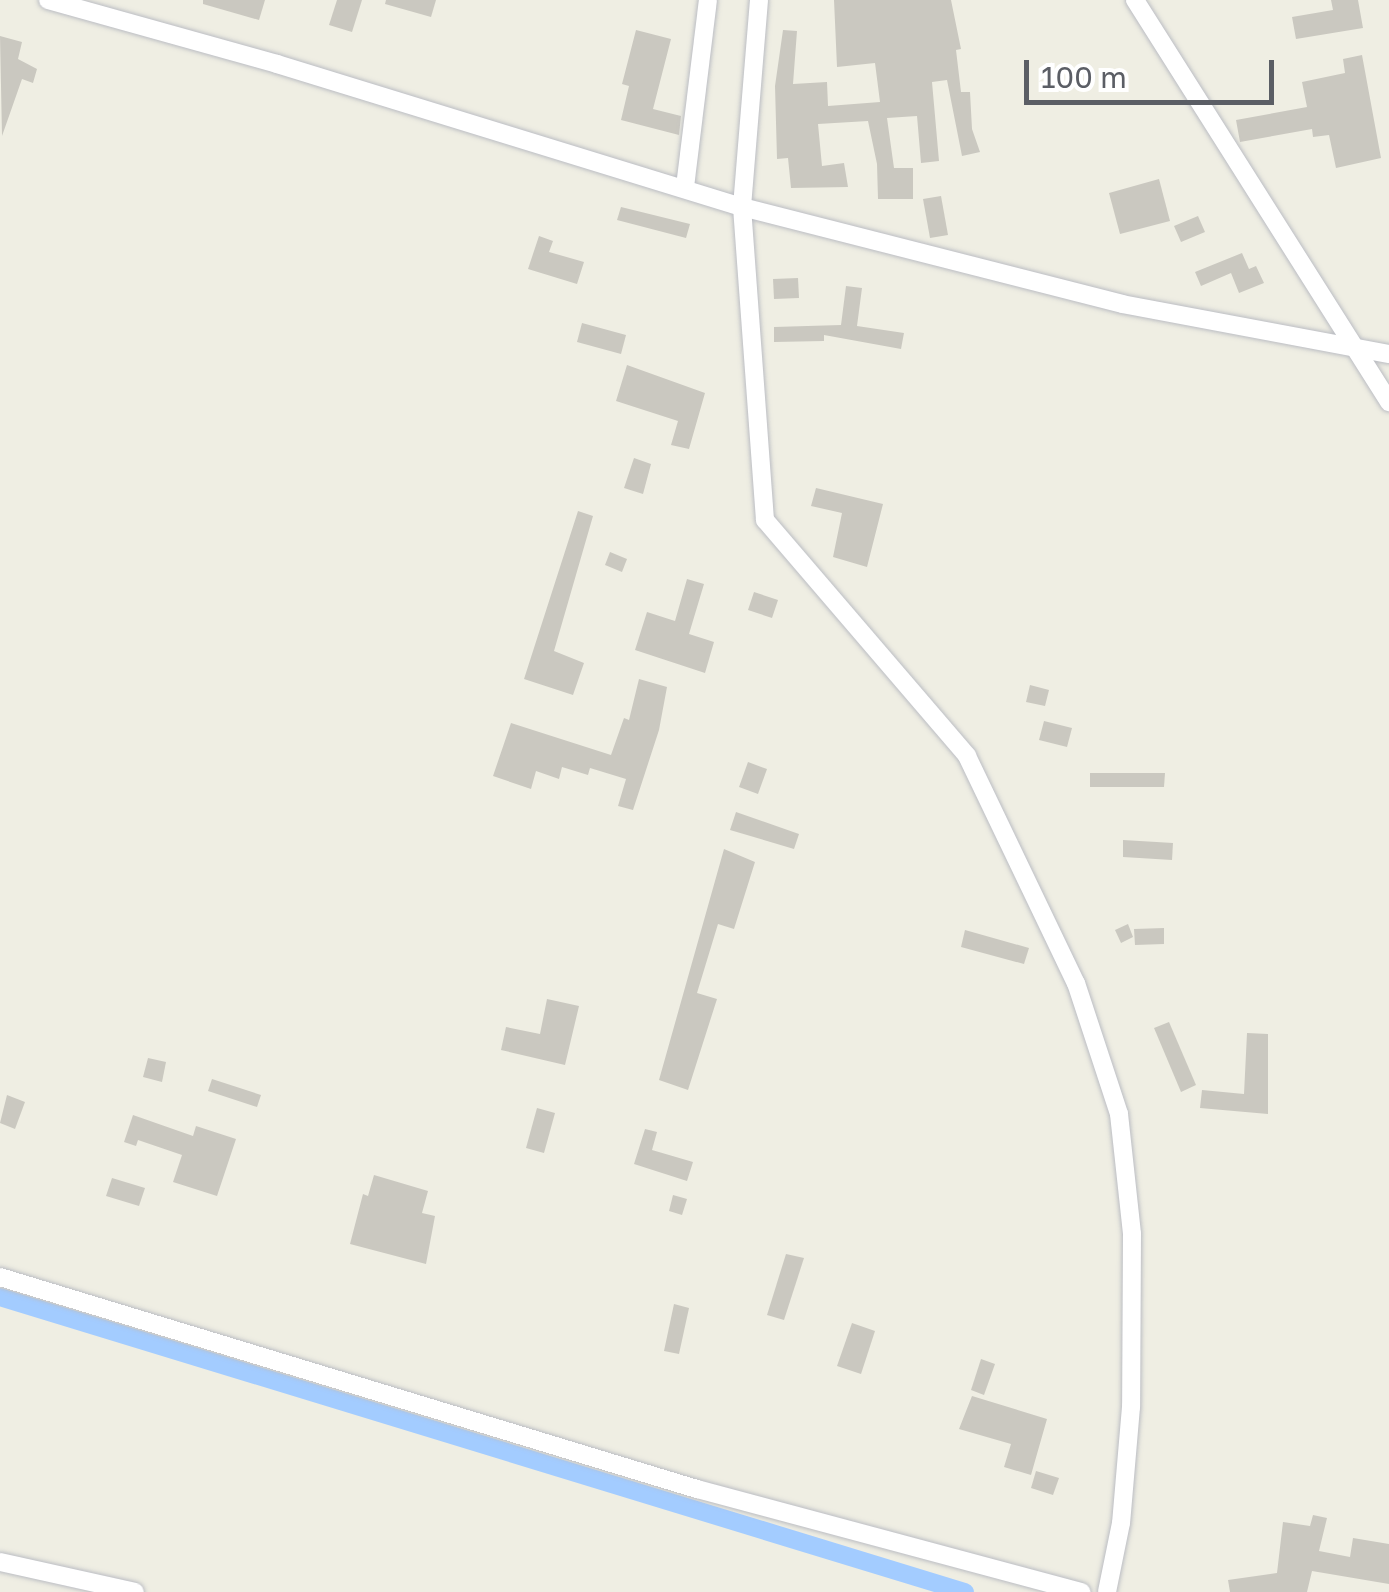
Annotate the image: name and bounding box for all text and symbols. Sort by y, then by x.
scale bar [1029,40,1279,102]
text: 100 m [1041,59,1127,95]

